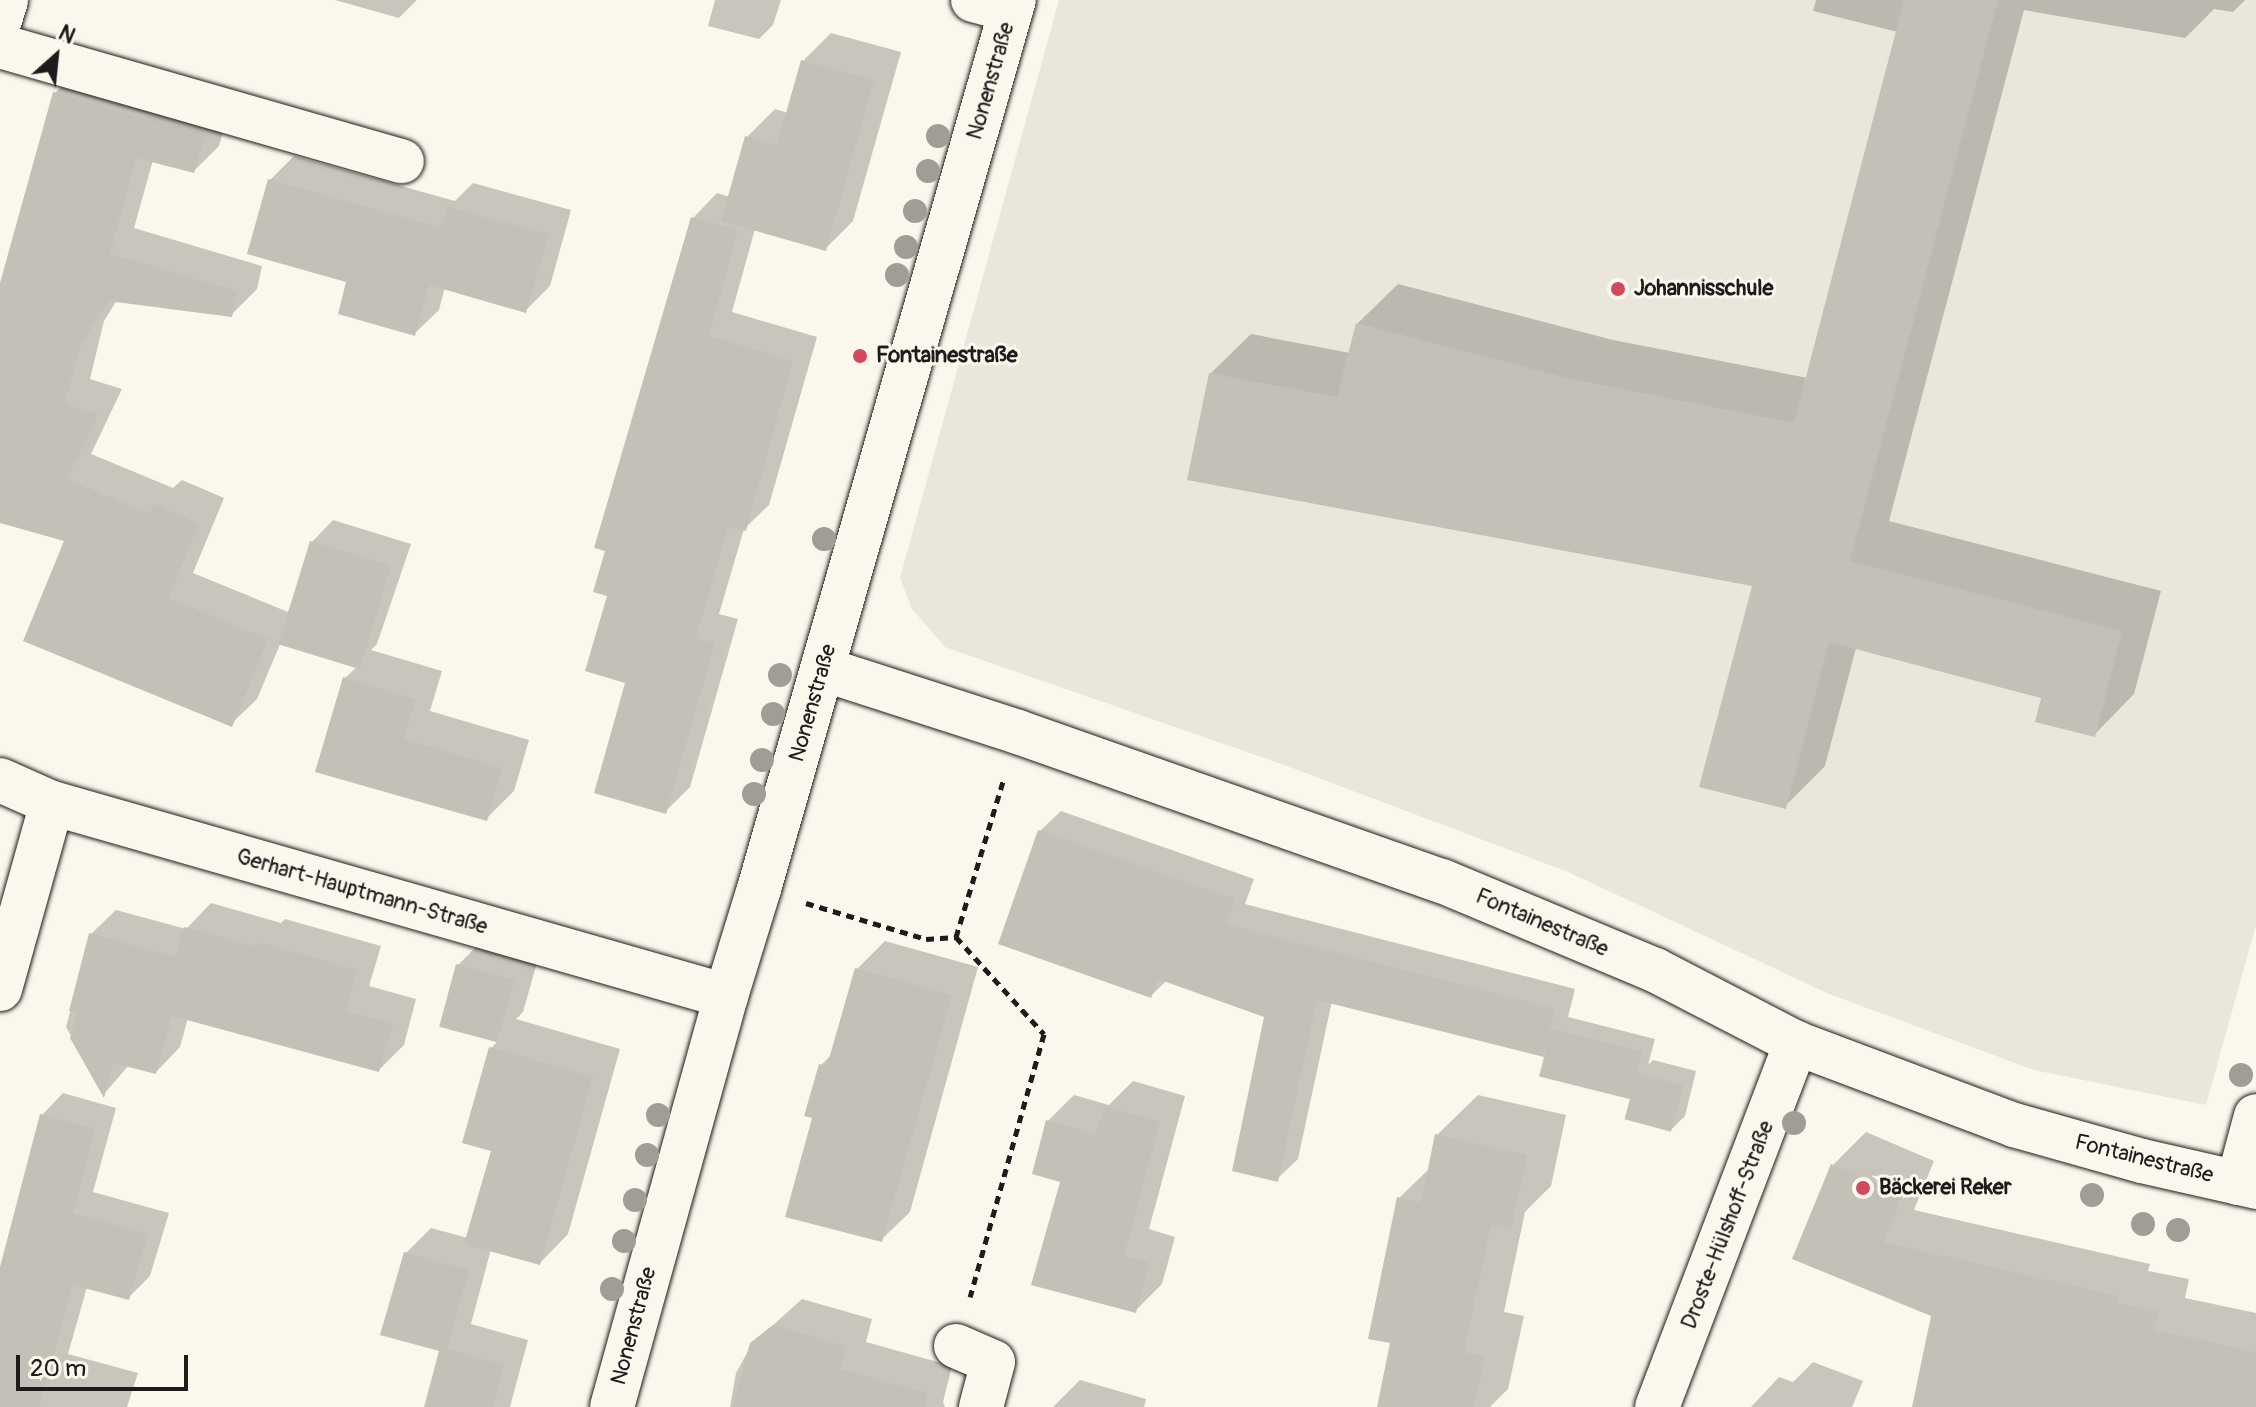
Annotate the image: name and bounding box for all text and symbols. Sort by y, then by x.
north arrow [16,16,96,96]
text: N [54,19,80,50]
street label: Nonenstraße [962,19,1020,143]
place label: Johannisschule [1634,276,1773,302]
marker: Johannisschule [1609,280,1627,298]
place label: Fontainestraße [876,343,1018,369]
marker: Fontainestraße [851,347,869,365]
street label: Nonenstraße [784,641,842,765]
street label: Gerhart-Hauptmann-Straße [233,843,491,941]
street label: Fontainestraße [1472,883,1612,963]
street label: Droste-Hülshoff-Straße [1676,1117,1780,1333]
street label: Fontainestraße [2072,1129,2216,1189]
place label: Bäckerei Reker [1879,1175,2012,1201]
marker: Bäckerei Reker [1854,1179,1872,1197]
street label: Nonenstraße [606,1264,662,1388]
scale bar [20,1339,192,1389]
text: 20 m [30,1354,86,1383]

